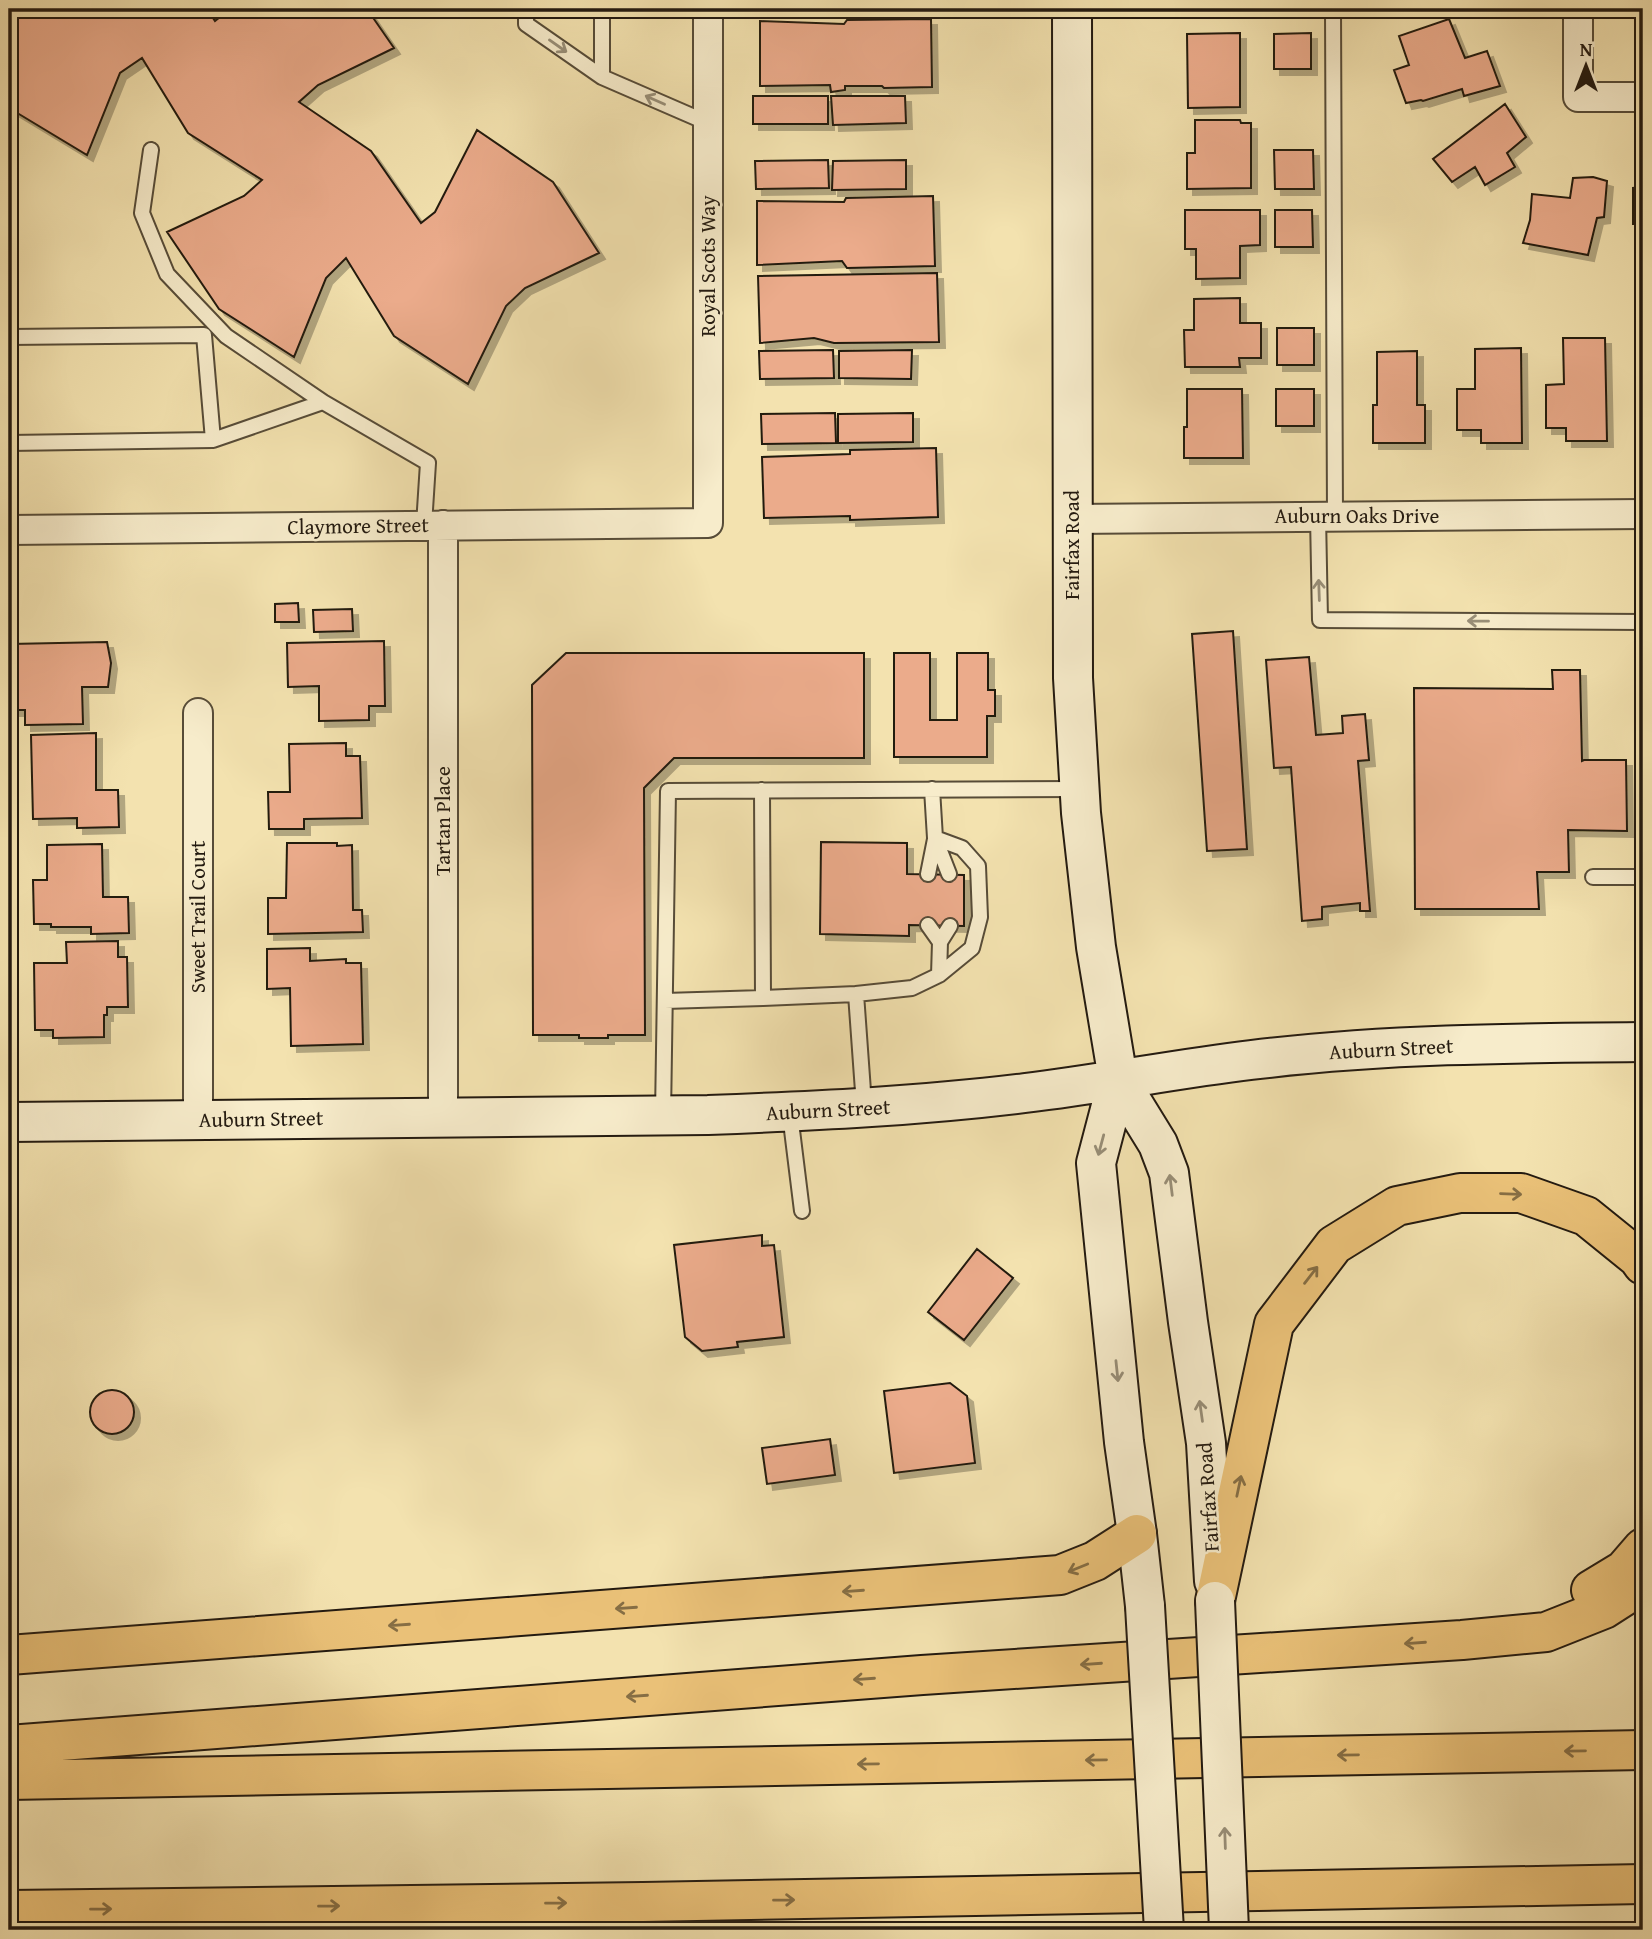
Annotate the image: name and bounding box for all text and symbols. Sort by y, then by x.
north arrow [1550,32,1620,102]
text: N [1580,35,1593,63]
one-way arrow [548,39,567,53]
one-way arrow [645,93,666,106]
street label: Royal Scots Way [692,195,723,337]
street label: Fairfax Road [1056,489,1087,600]
street label: Auburn Oaks Drive [1275,500,1440,531]
street label: Claymore Street [287,509,430,542]
one-way arrow [1312,579,1325,602]
one-way arrow [1466,614,1489,628]
street label: Tartan Place [427,766,458,876]
street label: Sweet Trail Court [182,840,213,993]
street label: Auburn Street [1328,1030,1455,1067]
street label: Auburn Street [765,1091,892,1128]
street label: Auburn Street [198,1102,324,1135]
one-way arrow [1093,1134,1106,1156]
one-way arrow [1164,1175,1177,1197]
one-way arrow [1499,1187,1522,1200]
one-way arrow [1304,1266,1318,1285]
one-way arrow [1111,1359,1124,1381]
one-way arrow [1194,1400,1207,1423]
street label: Fairfax Road [1188,1440,1227,1553]
one-way arrow [1233,1475,1247,1498]
one-way arrow [1068,1562,1090,1575]
one-way arrow [842,1585,865,1598]
one-way arrow [615,1602,638,1615]
one-way arrow [388,1619,411,1632]
one-way arrow [1405,1637,1427,1650]
one-way arrow [1080,1658,1102,1671]
one-way arrow [853,1673,875,1686]
one-way arrow [626,1690,649,1703]
one-way arrow [1564,1744,1587,1758]
one-way arrow [1336,1748,1359,1762]
one-way arrow [1084,1753,1107,1766]
one-way arrow [857,1757,880,1771]
one-way arrow [1218,1826,1231,1849]
one-way arrow [772,1893,795,1907]
one-way arrow [545,1896,568,1910]
one-way arrow [317,1899,340,1913]
one-way arrow [90,1902,113,1916]

